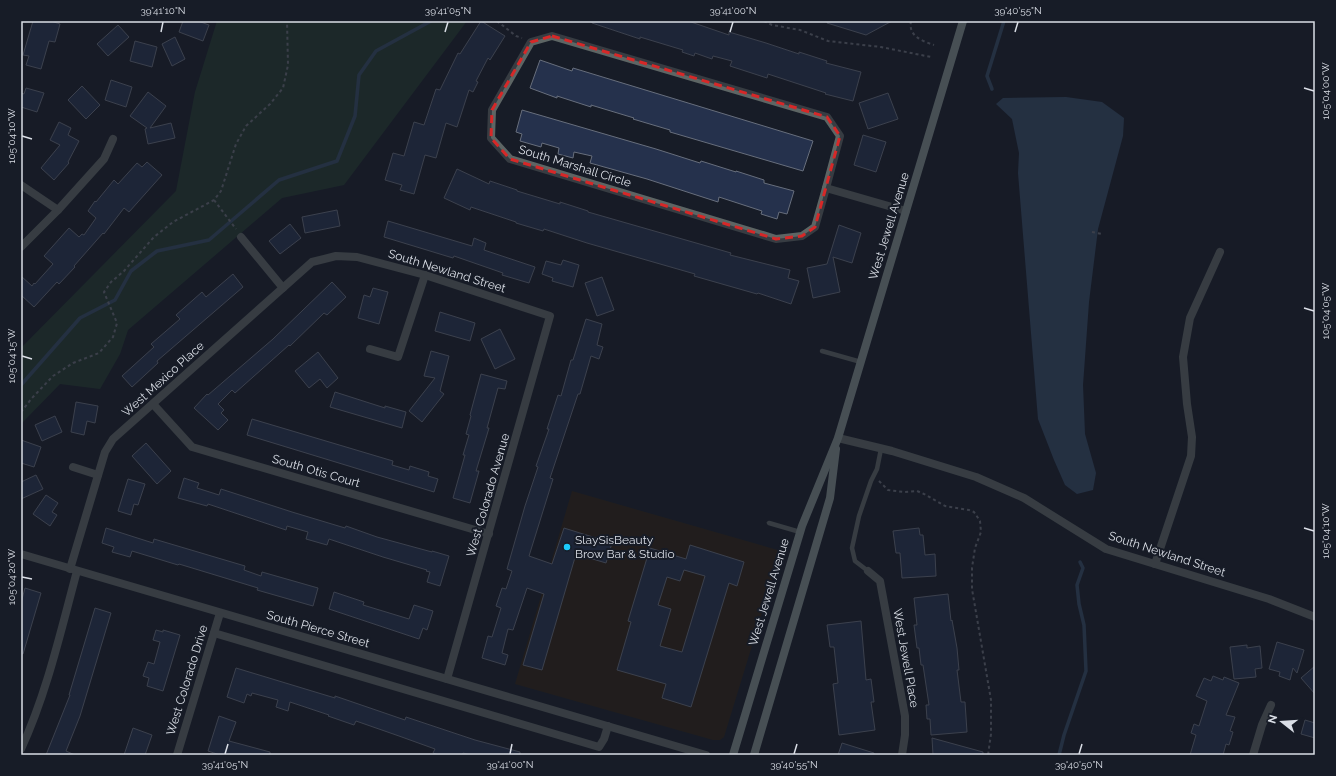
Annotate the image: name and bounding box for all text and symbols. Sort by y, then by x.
text: 39°41'10"N [140,5,186,16]
text: 39°41'05"N [425,5,471,16]
text: 39°41'00"N [710,5,756,16]
text: 39°40'55"N [994,5,1042,16]
text: 105°04'00"W [1320,62,1331,120]
text: 105°04'10"W [6,108,17,164]
street label: South Marshall Circle [517,142,633,190]
street label: West Jewell Avenue [866,171,912,281]
street label: South Newland Street [387,246,507,296]
text: 105°04'05"W [1320,282,1331,339]
text: 105°04'15"W [6,328,17,383]
street label: West Mexico Place [119,339,207,419]
street label: West Colorado Avenue [464,432,512,558]
street label: South Otis Court [270,452,362,490]
text: 105°04'10"W [1320,503,1331,559]
street label: South Newland Street [1107,528,1227,580]
place label: SlaySisBeauty Brow Bar & Studio [575,533,675,561]
street label: West Jewell Avenue [746,537,792,647]
marker: SlaySisBeauty Brow Bar & Studio [562,542,572,552]
text: 105°04'20"W [6,548,17,605]
street label: West Jewell Place [890,607,922,709]
street label: South Pierce Street [265,608,371,650]
street label: West Colorado Drive [164,623,210,737]
north arrow [1262,702,1302,742]
text: N [1265,713,1280,725]
text: 39°41'05"N [202,759,248,770]
text: 39°41'00"N [487,759,533,770]
text: 39°40'55"N [770,759,818,770]
text: 39°40'50"N [1055,759,1103,770]

